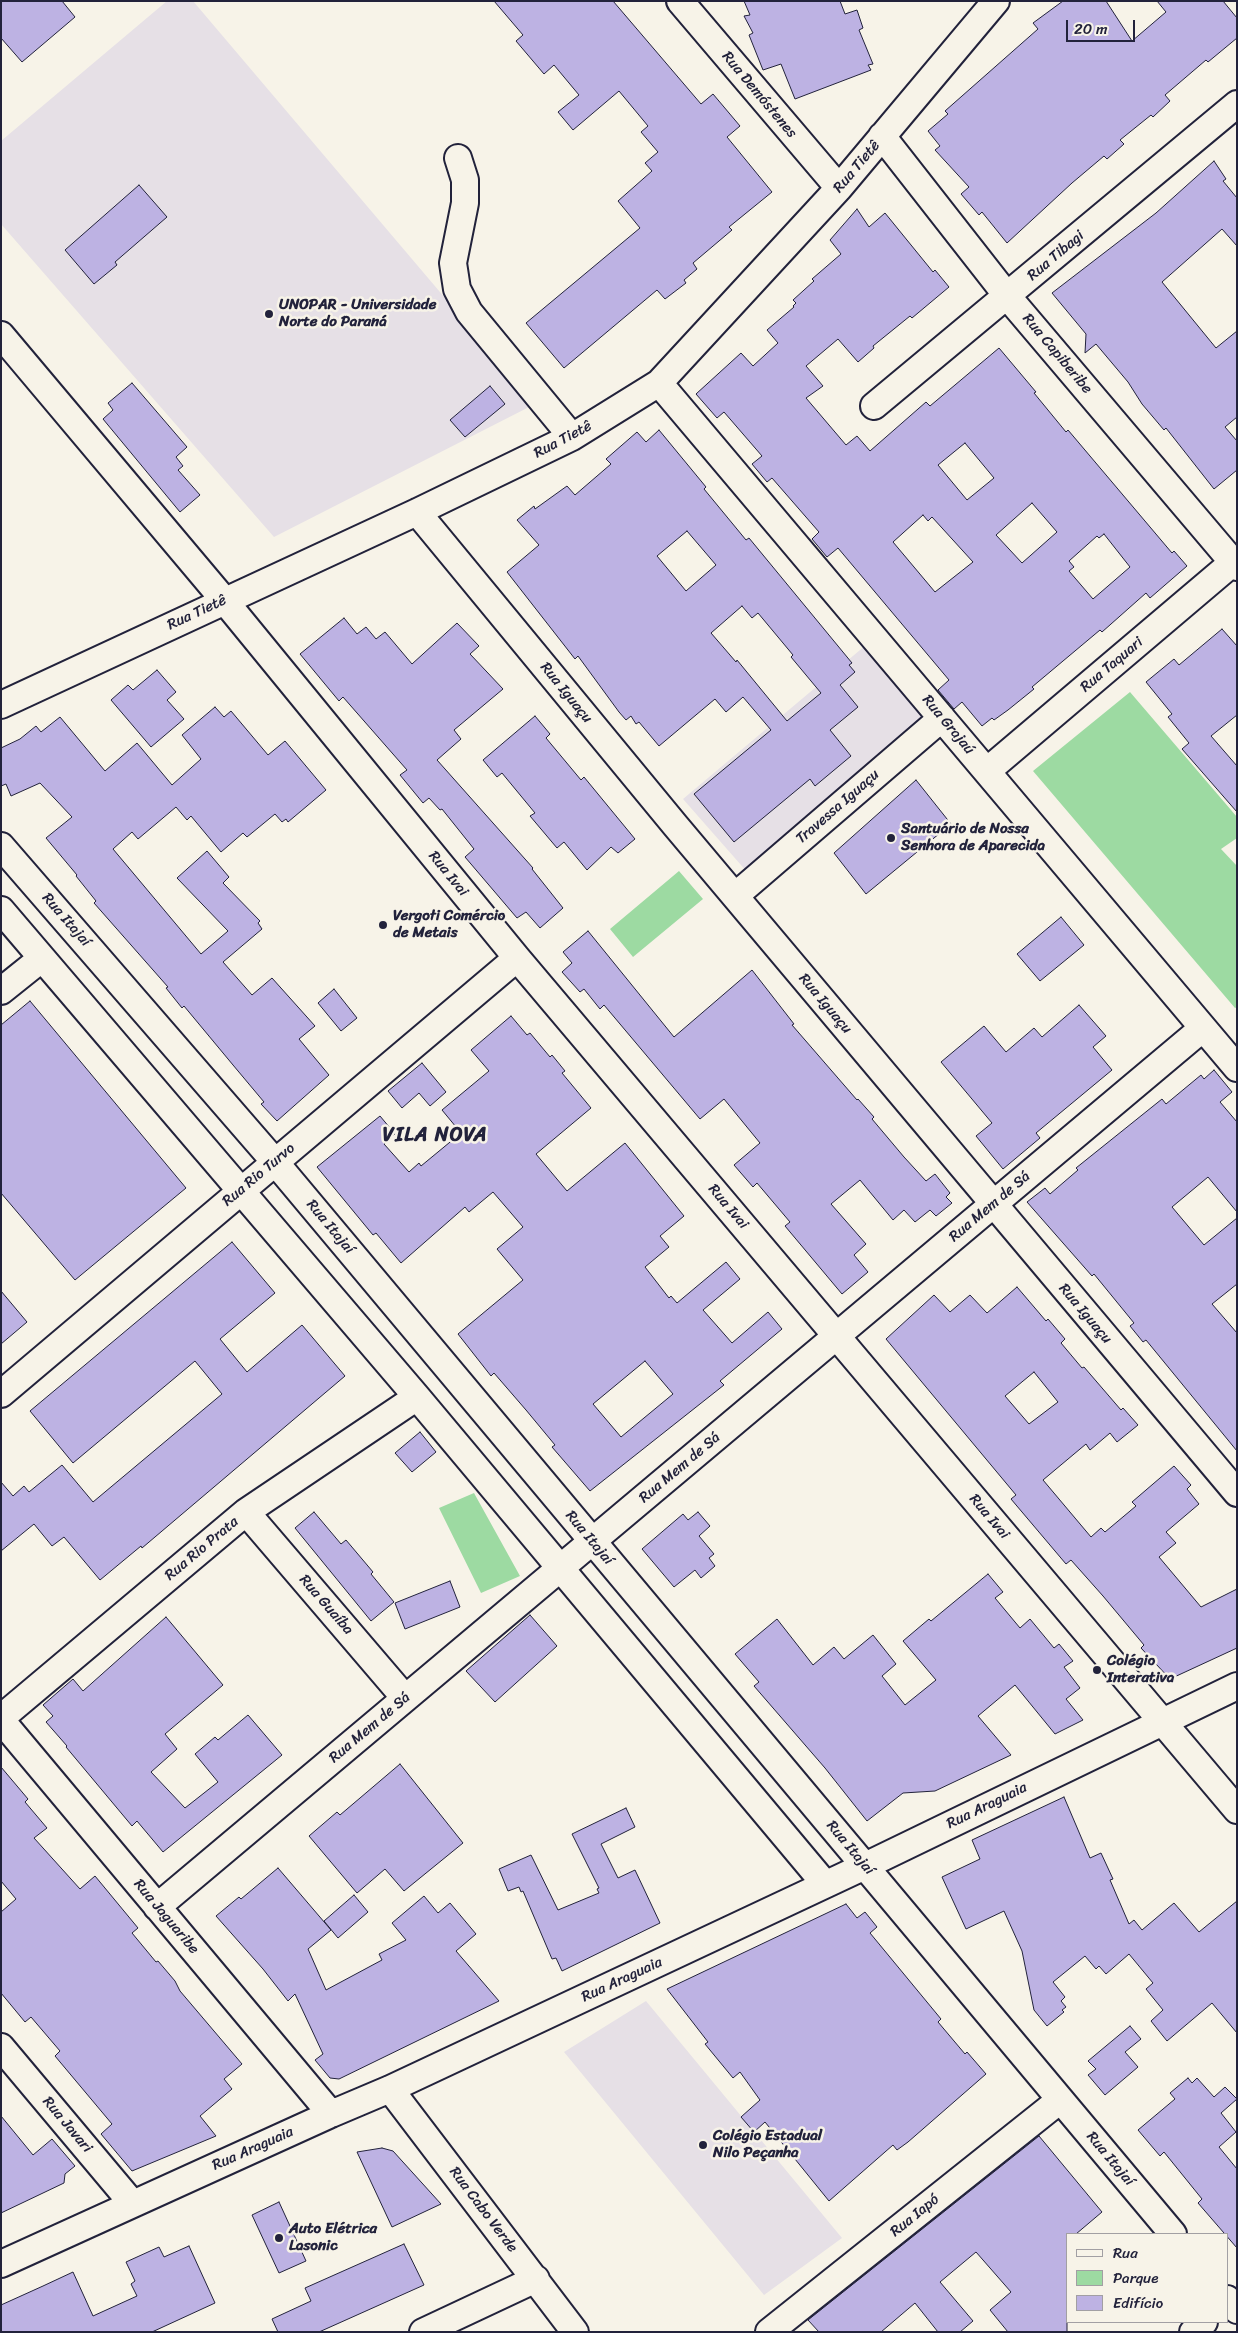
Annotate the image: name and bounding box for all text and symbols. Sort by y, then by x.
scale bar [1068,10,1137,42]
text: 20 m [1074,16,1108,42]
street label: Rua Demóstenes [718,48,800,142]
street label: Rua Tietê [830,137,884,197]
street label: Rua Tibagi [1024,227,1088,285]
place label: UNOPAR - Universidade Norte do Paraná [279,296,436,331]
marker: UNOPAR - Universidade Norte do Paraná [263,308,275,320]
street label: Rua Capiberibe [1018,310,1096,398]
street label: Rua Tietê [531,417,595,463]
street label: Rua Tietê [165,592,229,634]
street label: Rua Taquari [1077,634,1147,696]
street label: Rua Iguaçu [536,659,596,727]
street label: Rua Grajaú [918,692,978,758]
street label: Travessa Iguaçu [793,766,883,848]
place label: Santuário de Nossa Senhora de Aparecida [901,820,1045,855]
marker: Santuário de Nossa Senhora de Aparecida [885,832,897,844]
street label: Rua Ivai [424,848,472,900]
street label: Rua Itajaí [38,890,94,950]
place label: Vergoti Comércio de Metais [393,907,505,942]
marker: Vergoti Comércio de Metais [377,919,389,931]
street label: Rua Iguaçu [795,970,855,1038]
district label: VILA NOVA [380,1124,490,1148]
street label: Rua Rio Turvo [219,1139,299,1211]
street label: Rua Mem de Sá [946,1168,1034,1246]
street label: Rua Ivai [704,1181,752,1233]
street label: Rua Itajaí [302,1196,358,1258]
street label: Rua Iguaçu [1055,1280,1115,1348]
street label: Rua Mem de Sá [636,1429,724,1507]
street label: Rua Ivai [965,1491,1013,1543]
street label: Rua Itajaí [561,1507,617,1569]
street label: Rua Rio Prata [162,1513,242,1585]
street label: Rua Guaíba [295,1571,357,1639]
place label: Colégio Interativa [1107,1652,1174,1687]
marker: Colégio Interativa [1091,1664,1103,1676]
street label: Rua Mem de Sá [326,1689,414,1767]
street label: Rua Araguaia [944,1779,1030,1833]
street label: Rua Itajaí [822,1817,878,1879]
street label: Rua Jaguaribe [129,1876,203,1958]
street label: Rua Araguaia [579,1953,665,2007]
street label: Rua Javari [38,2093,96,2157]
street label: Rua Araguaia [210,2123,296,2175]
place label: Colégio Estadual Nilo Peçanha [713,2127,822,2162]
street label: Rua Itajaí [1082,2128,1138,2190]
marker: Colégio Estadual Nilo Peçanha [697,2139,709,2151]
street label: Rua Cabo Verde [445,2164,521,2256]
street label: Rua Iapó [887,2191,943,2241]
place label: Auto Elétrica Lasonic [289,2220,377,2255]
marker: Auto Elétrica Lasonic [273,2232,285,2244]
legend [1066,2233,1228,2323]
text: Rua [1113,2240,1138,2266]
text: Parque [1113,2265,1158,2291]
text: Edifício [1113,2290,1163,2316]

